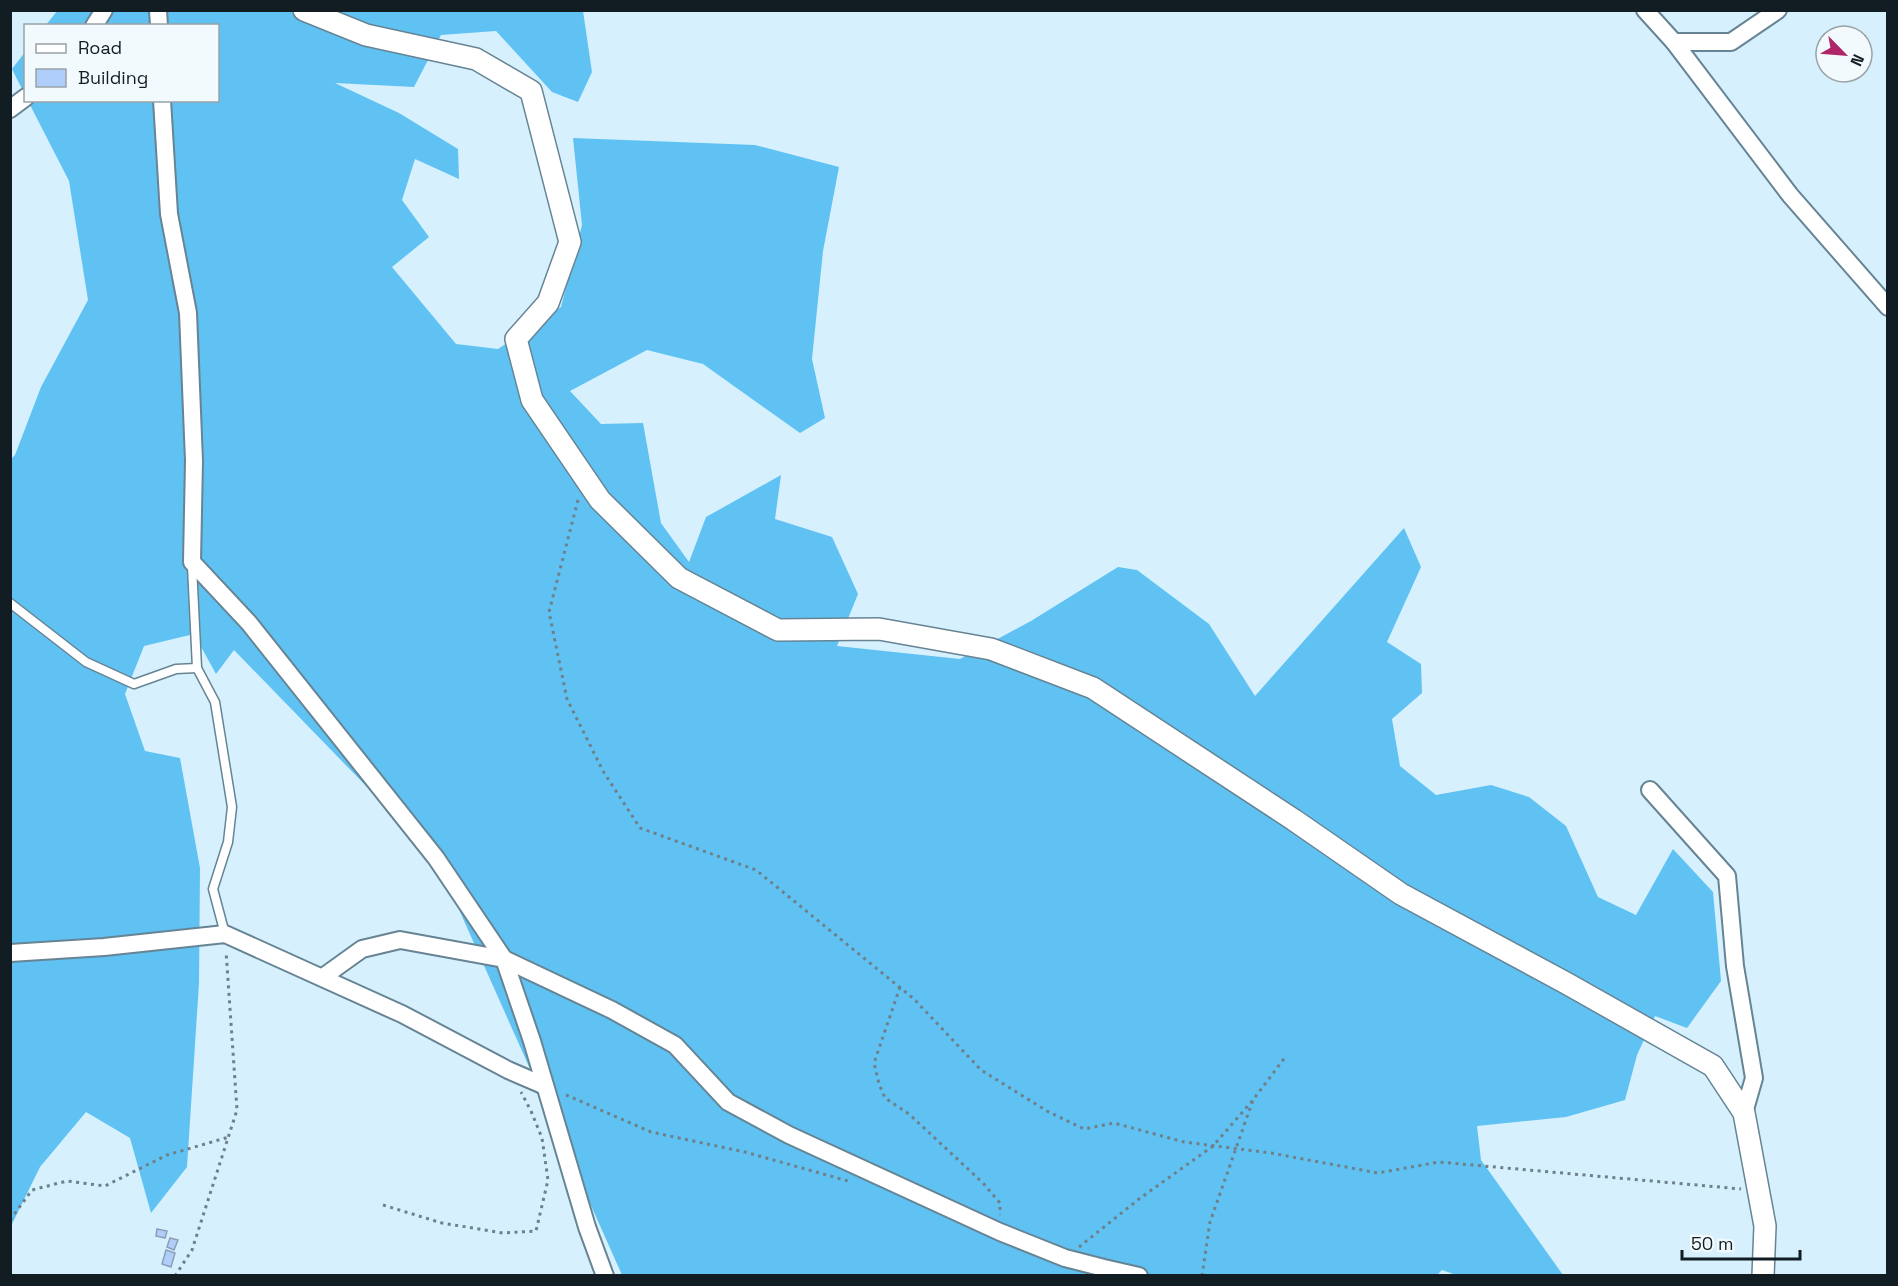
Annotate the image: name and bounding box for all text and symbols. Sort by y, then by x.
legend [24,24,219,102]
north arrow [1814,24,1874,84]
text: Road [78,36,122,59]
text: N [1845,51,1869,69]
text: Building [78,66,148,89]
scale bar [1682,1223,1800,1261]
text: 50 m [1691,1232,1733,1255]

